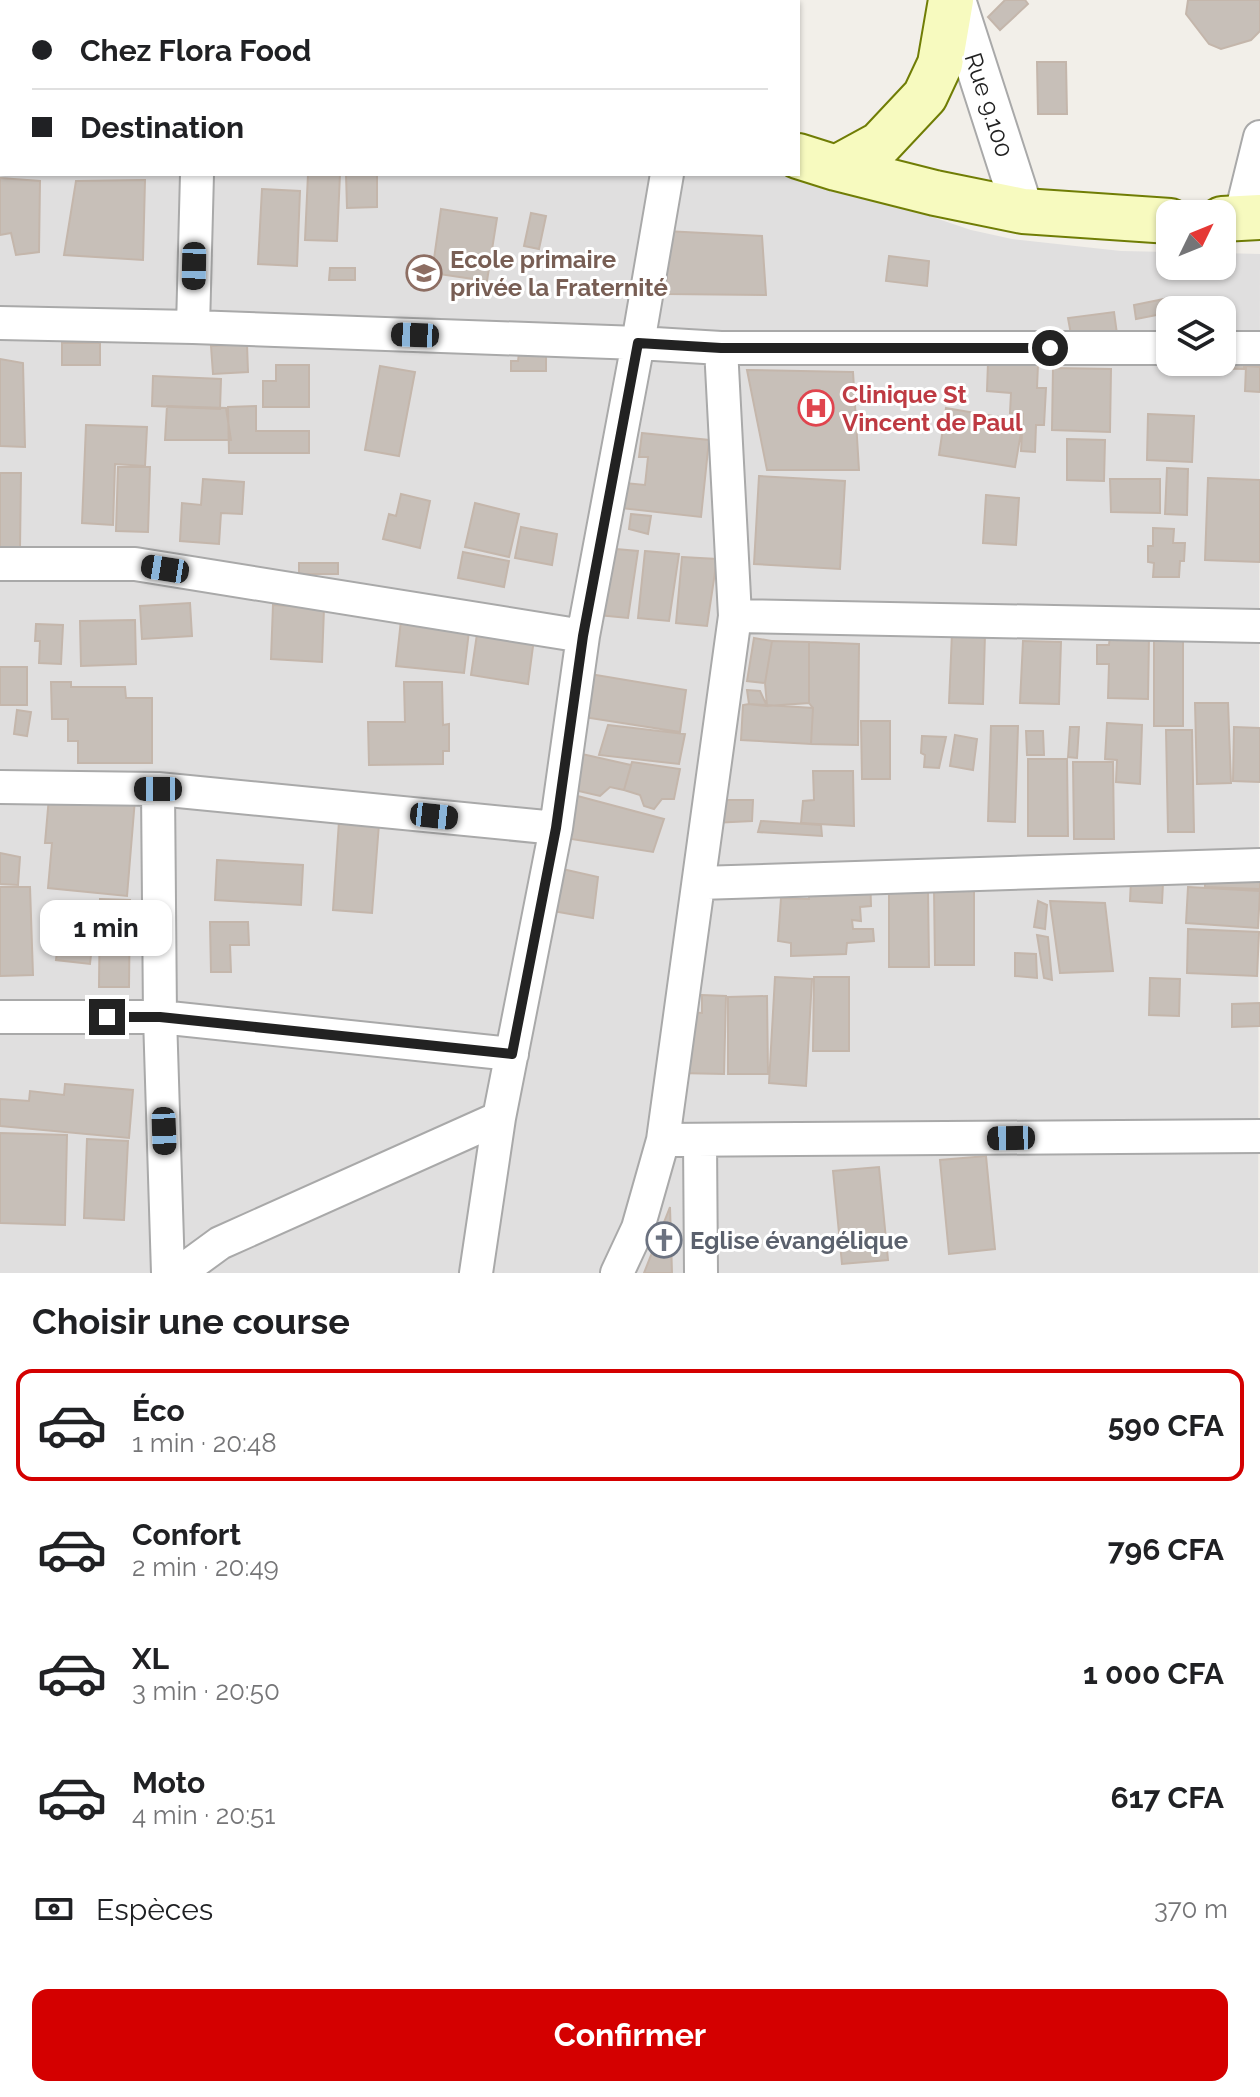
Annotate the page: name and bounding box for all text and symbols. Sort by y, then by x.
text: Chez Flora Food [80,33,311,68]
street label: Rue 9.100 [958,49,1020,161]
text: Destination [80,110,244,145]
north arrow [1156,200,1236,280]
map controls [1156,200,1236,376]
car [182,242,206,290]
place label: Ecole primaire privée la Fraternité [450,245,668,302]
school or university icon: Ecole primaire privée la Fraternité [405,254,443,292]
button: layers [1156,296,1236,376]
car [391,322,439,348]
route start [1032,330,1068,366]
place label: Clinique St Vincent de Paul [842,380,1023,437]
hospital icon: Clinique St Vincent de Paul [797,389,835,427]
car [139,553,191,585]
car [134,777,182,801]
car [409,802,459,830]
callout: 1 min [41,901,173,957]
text: 1 min [73,913,139,943]
route end [89,999,125,1035]
car [151,1107,177,1155]
car [987,1126,1035,1150]
church icon: Eglise évangélique [645,1221,683,1259]
place label: Eglise évangélique [690,1226,908,1255]
text: Choisir une course [32,1300,350,1342]
icon: car [36,1389,108,1461]
text: Éco [132,1393,185,1428]
text: 590 CFA [1108,1408,1224,1443]
text: 1 min · 20:48 [132,1428,277,1458]
icon: car [36,1513,108,1585]
text: Confort [132,1517,241,1552]
text: 796 CFA [1108,1532,1224,1567]
text: 2 min · 20:49 [132,1552,279,1582]
icon: car [36,1637,108,1709]
text: XL [132,1641,169,1676]
text: 1 000 CFA [1083,1656,1224,1691]
text: 3 min · 20:50 [132,1676,280,1706]
icon: car [36,1761,108,1833]
text: Moto [132,1765,205,1800]
text: 617 CFA [1111,1780,1224,1815]
text: 4 min · 20:51 [132,1800,275,1830]
icon: cash [32,1887,76,1931]
text: Espèces [96,1892,213,1927]
text: 370 m [1154,1894,1228,1924]
button: Confirmer [32,1989,1228,2081]

